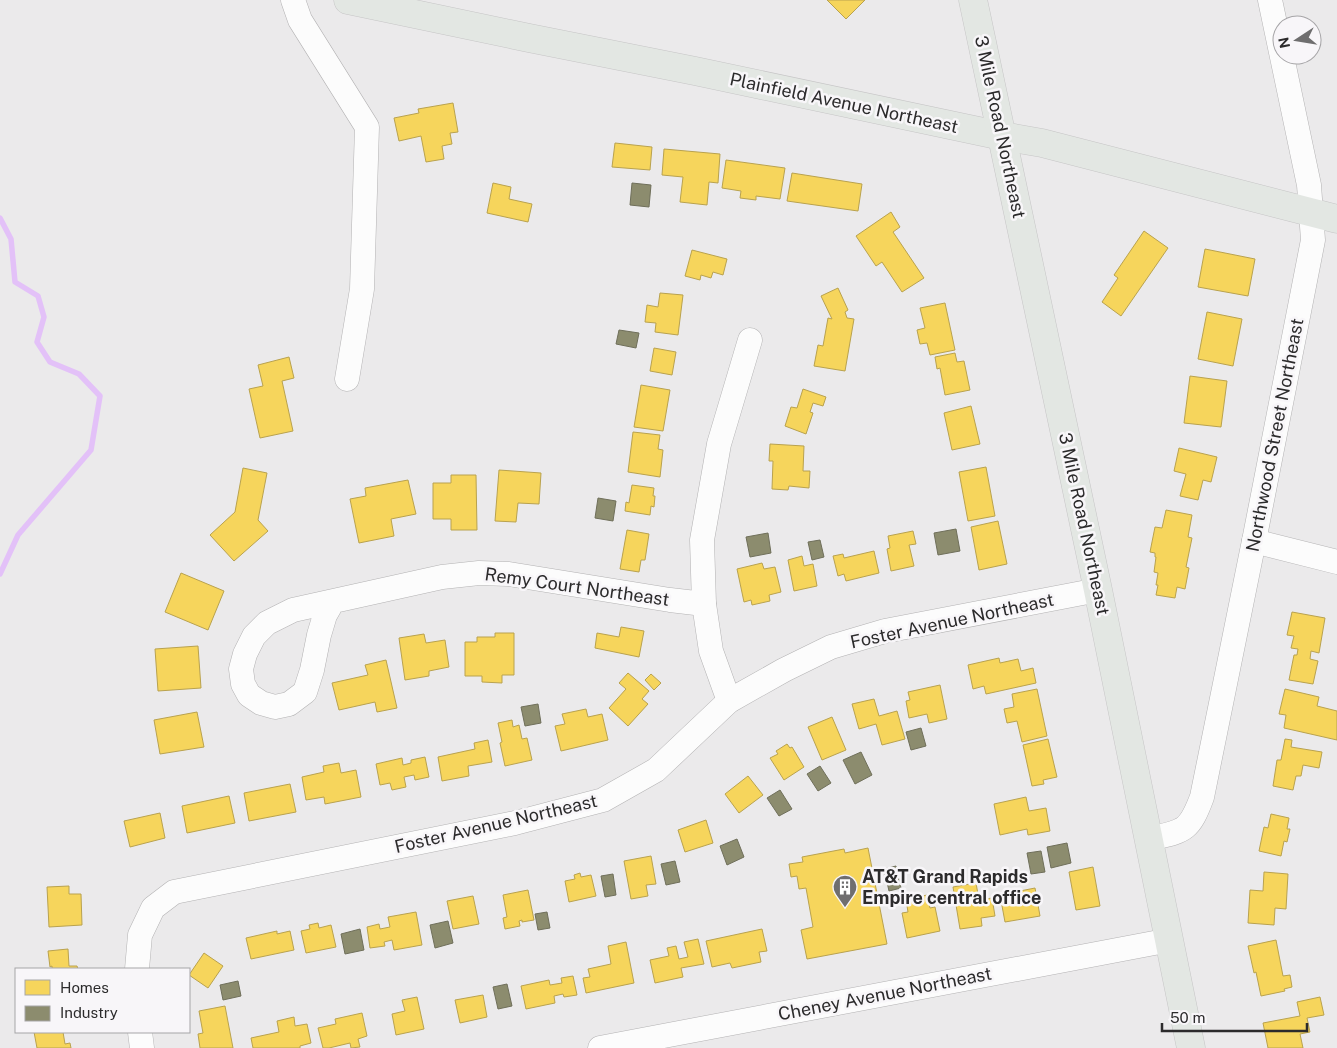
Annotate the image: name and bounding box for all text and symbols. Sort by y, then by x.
north arrow [1272,15,1322,65]
street label: 3 Mile Road Northeast [971,34,1030,220]
text: N [1275,36,1293,50]
street label: Plainfield Avenue Northeast [728,68,960,137]
street label: Northwood Street Northeast [1242,316,1307,553]
street label: 3 Mile Road Northeast [1055,431,1114,617]
street label: Remy Court Northeast [483,563,671,610]
street label: Foster Avenue Northeast [848,589,1056,652]
street label: Foster Avenue Northeast [392,790,599,857]
place label: AT&T Grand Rapids Empire central office [862,866,1041,908]
building icon: AT&T Grand Rapids Empire central office [832,874,858,908]
street label: Cheney Avenue Northeast [776,962,993,1025]
legend [15,968,190,1033]
text: Homes [60,979,109,996]
scale bar [1162,1000,1307,1032]
text: Industry [60,1004,118,1021]
text: 50 m [1170,1009,1205,1026]

